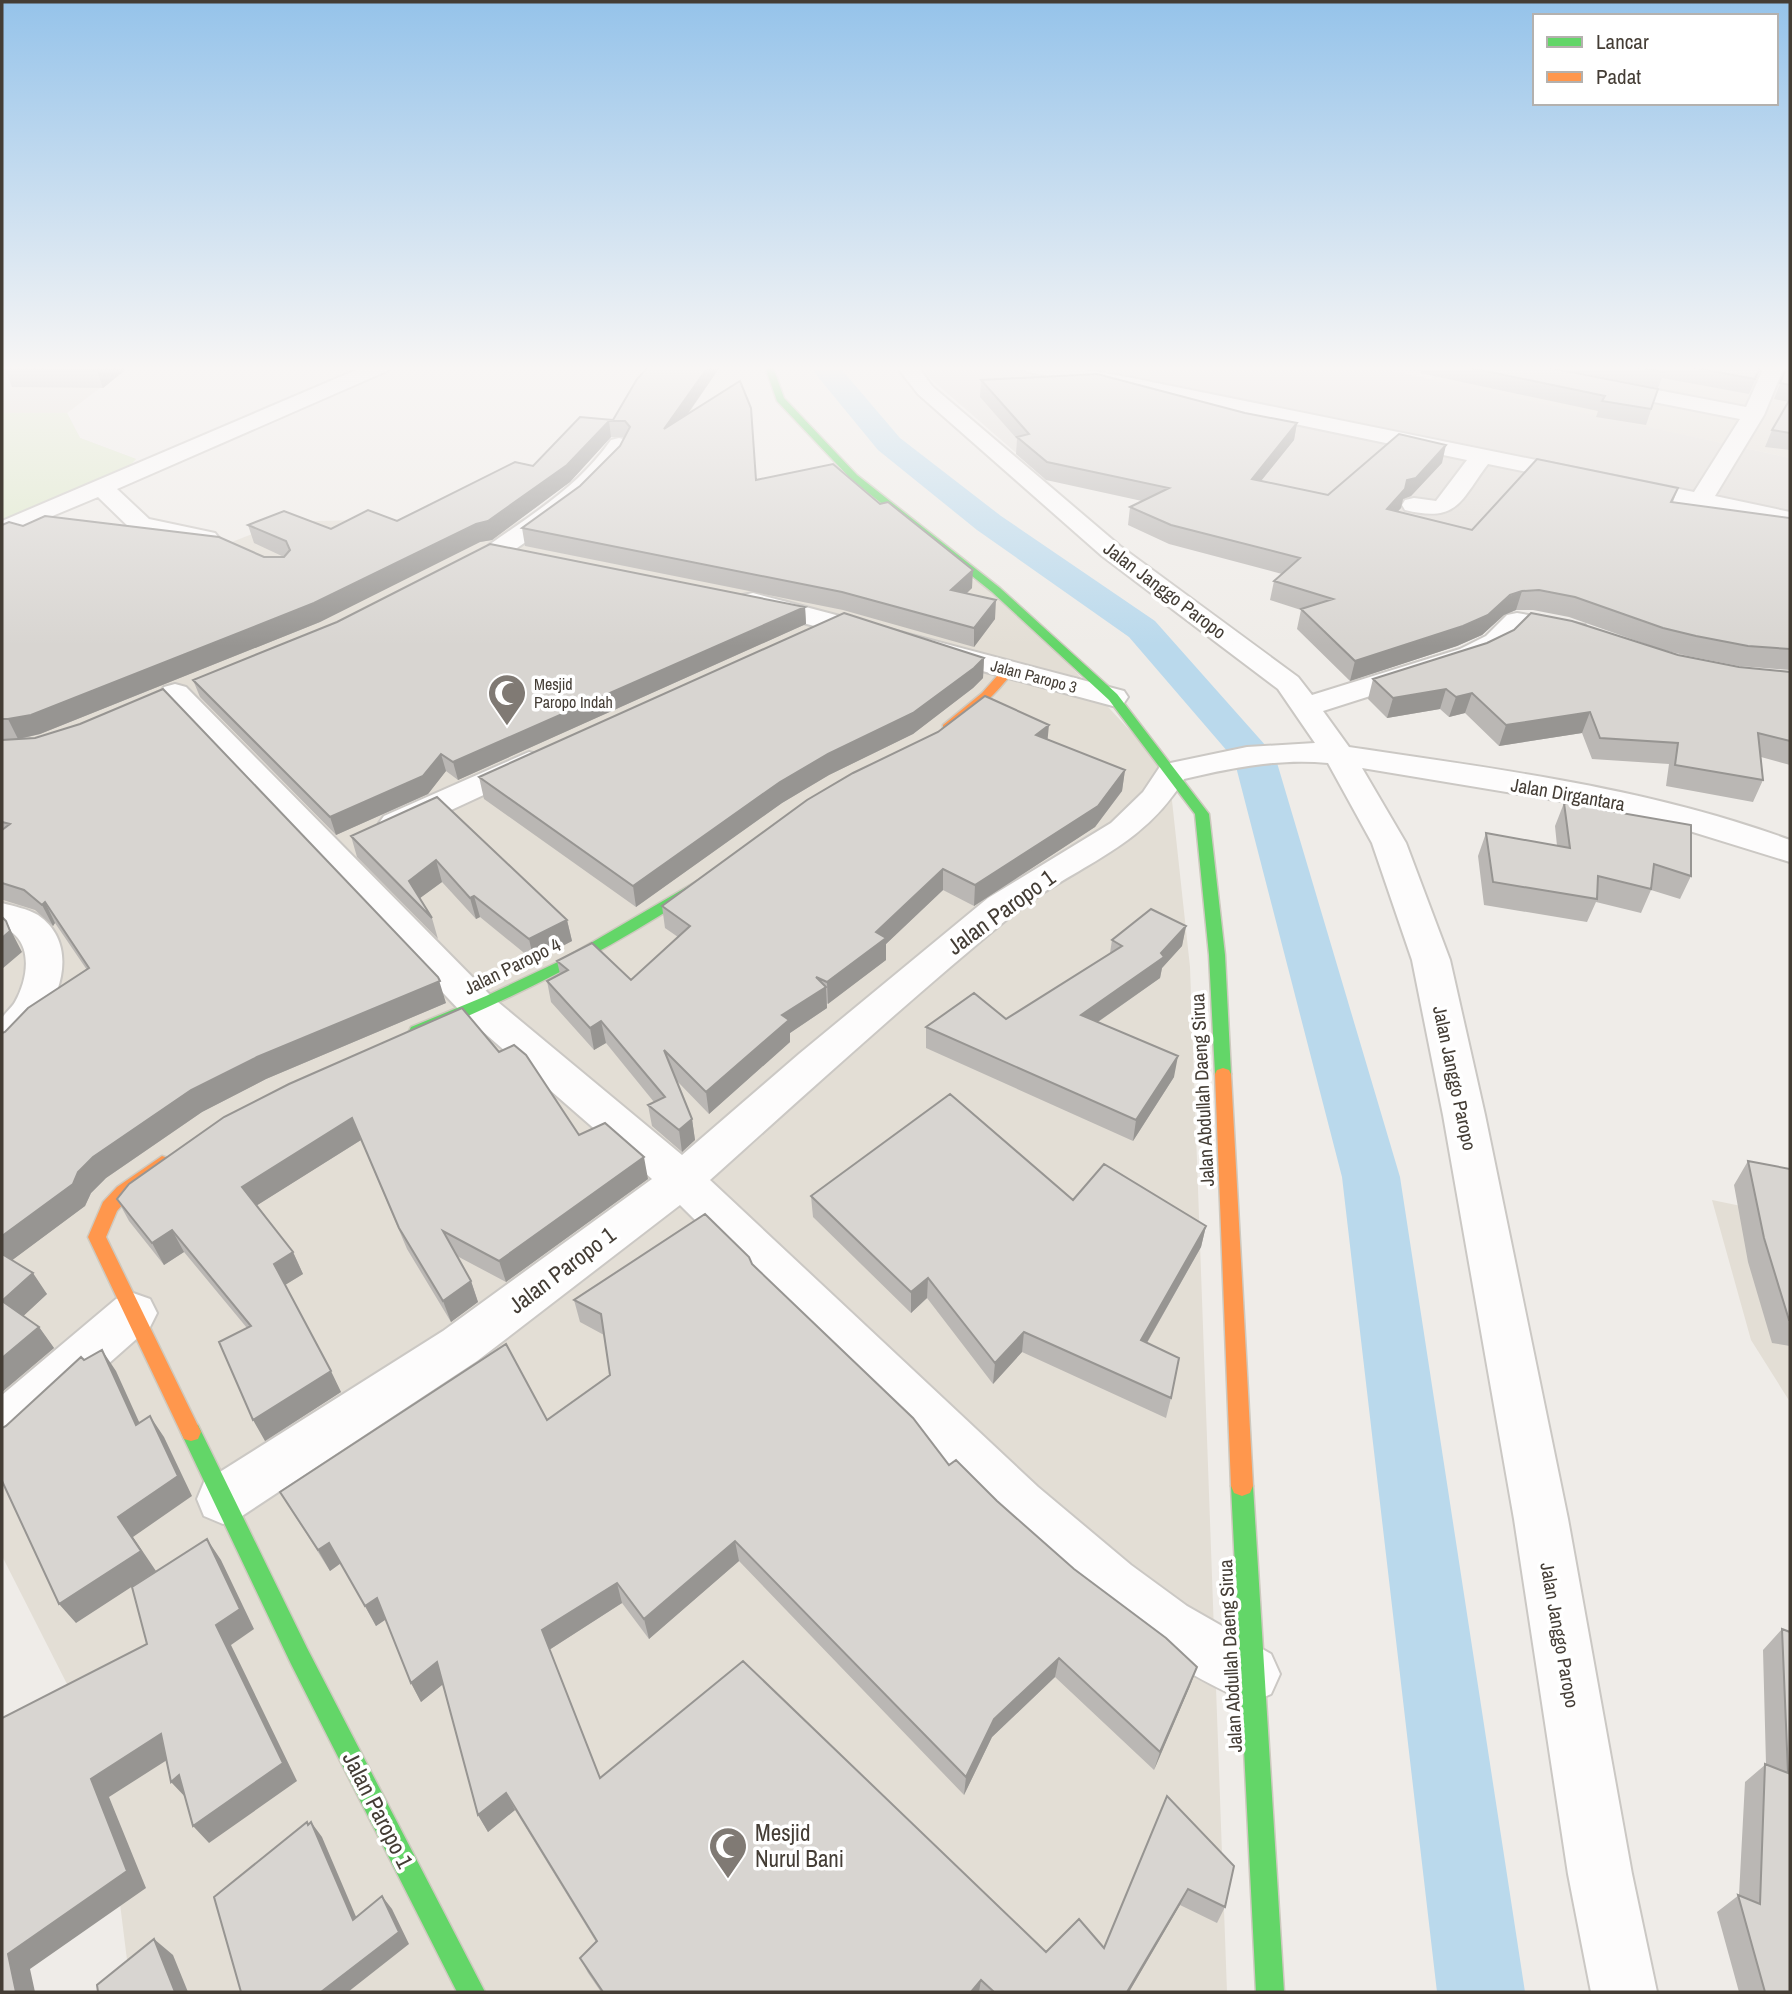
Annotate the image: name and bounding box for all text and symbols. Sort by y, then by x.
legend [1533,14,1778,105]
text: Lancar [1596,27,1649,56]
text: Padat [1596,62,1641,91]
street label: Jalan Janggo Paropo [1098,535,1232,645]
street label: Jalan Paropo 3 [989,654,1079,698]
mosque icon: Mesjid Paropo Indah [486,672,528,727]
place label: Mesjid Paropo Indah [534,673,613,713]
street label: Jalan Dirgantara [1509,771,1627,817]
street label: Jalan Paropo 1 [940,861,1062,961]
street label: Jalan Paropo 4 [459,931,565,1001]
street label: Jalan Abdullah Daeng Sirua [1184,993,1220,1187]
street label: Jalan Janggo Paropo [1427,1003,1483,1153]
street label: Jalan Paropo 1 [502,1219,622,1320]
street label: Jalan Abdullah Daeng Sirua [1212,1559,1248,1753]
street label: Jalan Janggo Paropo [1534,1560,1586,1710]
street label: Jalan Paropo 1 [336,1746,421,1874]
place label: Mesjid Nurul Bani [755,1817,844,1874]
mosque icon: Mesjid Nurul Bani [707,1825,749,1880]

